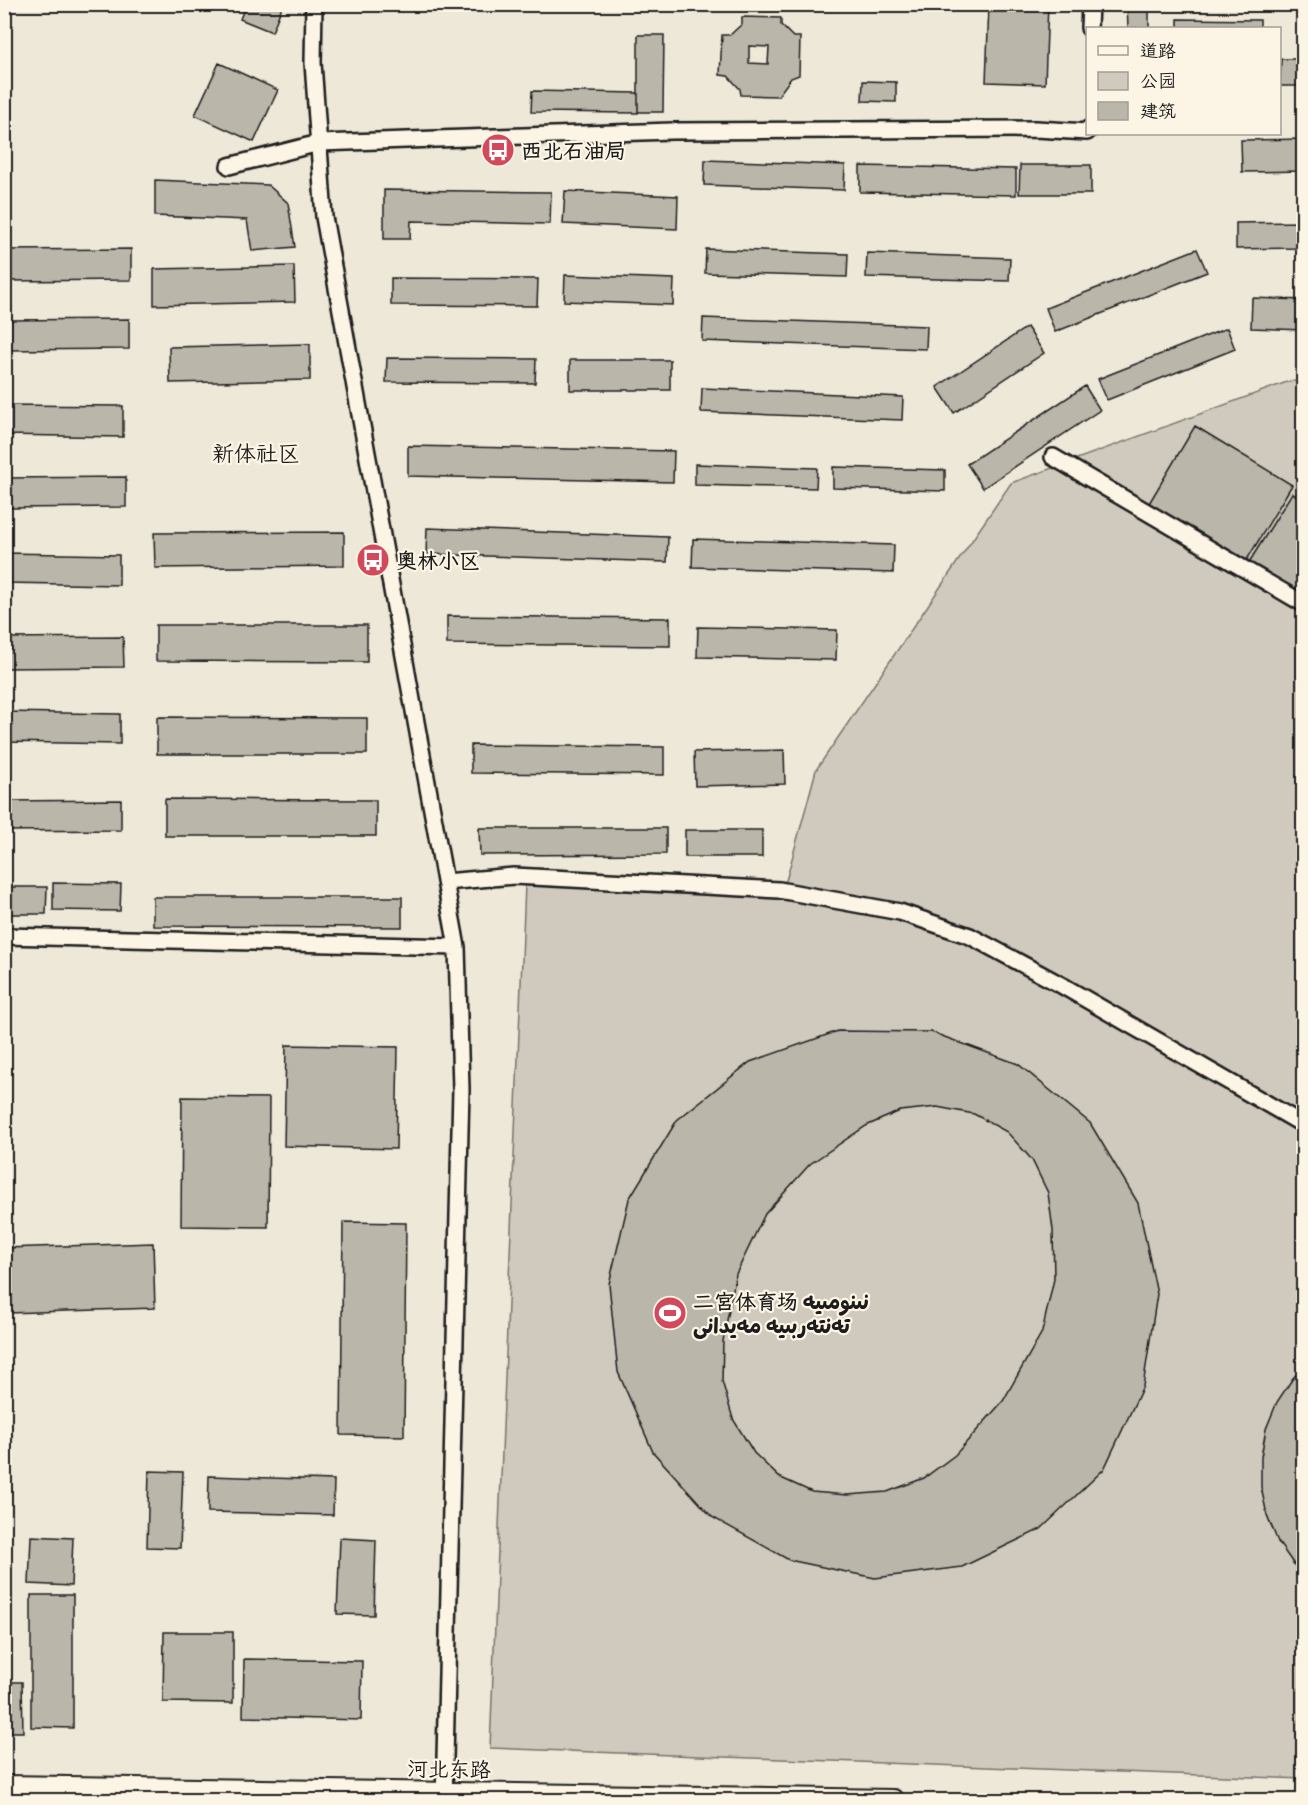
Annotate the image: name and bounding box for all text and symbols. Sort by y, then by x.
legend [1086,27,1281,135]
text: 道路 [1140,40,1176,62]
text: 公园 [1140,70,1176,92]
text: 建筑 [1140,100,1176,122]
bus stop icon: 西北石油局 [480,132,516,168]
place label: 西北石油局 [521,138,626,163]
district label: 新体社区 [212,440,300,467]
bus stop icon: 奥林小区 [355,542,391,578]
place label: 奥林小区 [396,548,480,573]
place label: 二宫体育场 نىنومىيە تەنتەربىيە مەيدانى [693,1289,869,1339]
sports icon: 二宫体育场 نىنومىيە تەنتەربىيە مەيدانى [652,1295,688,1331]
street label: 河北东路 [407,1756,491,1782]

